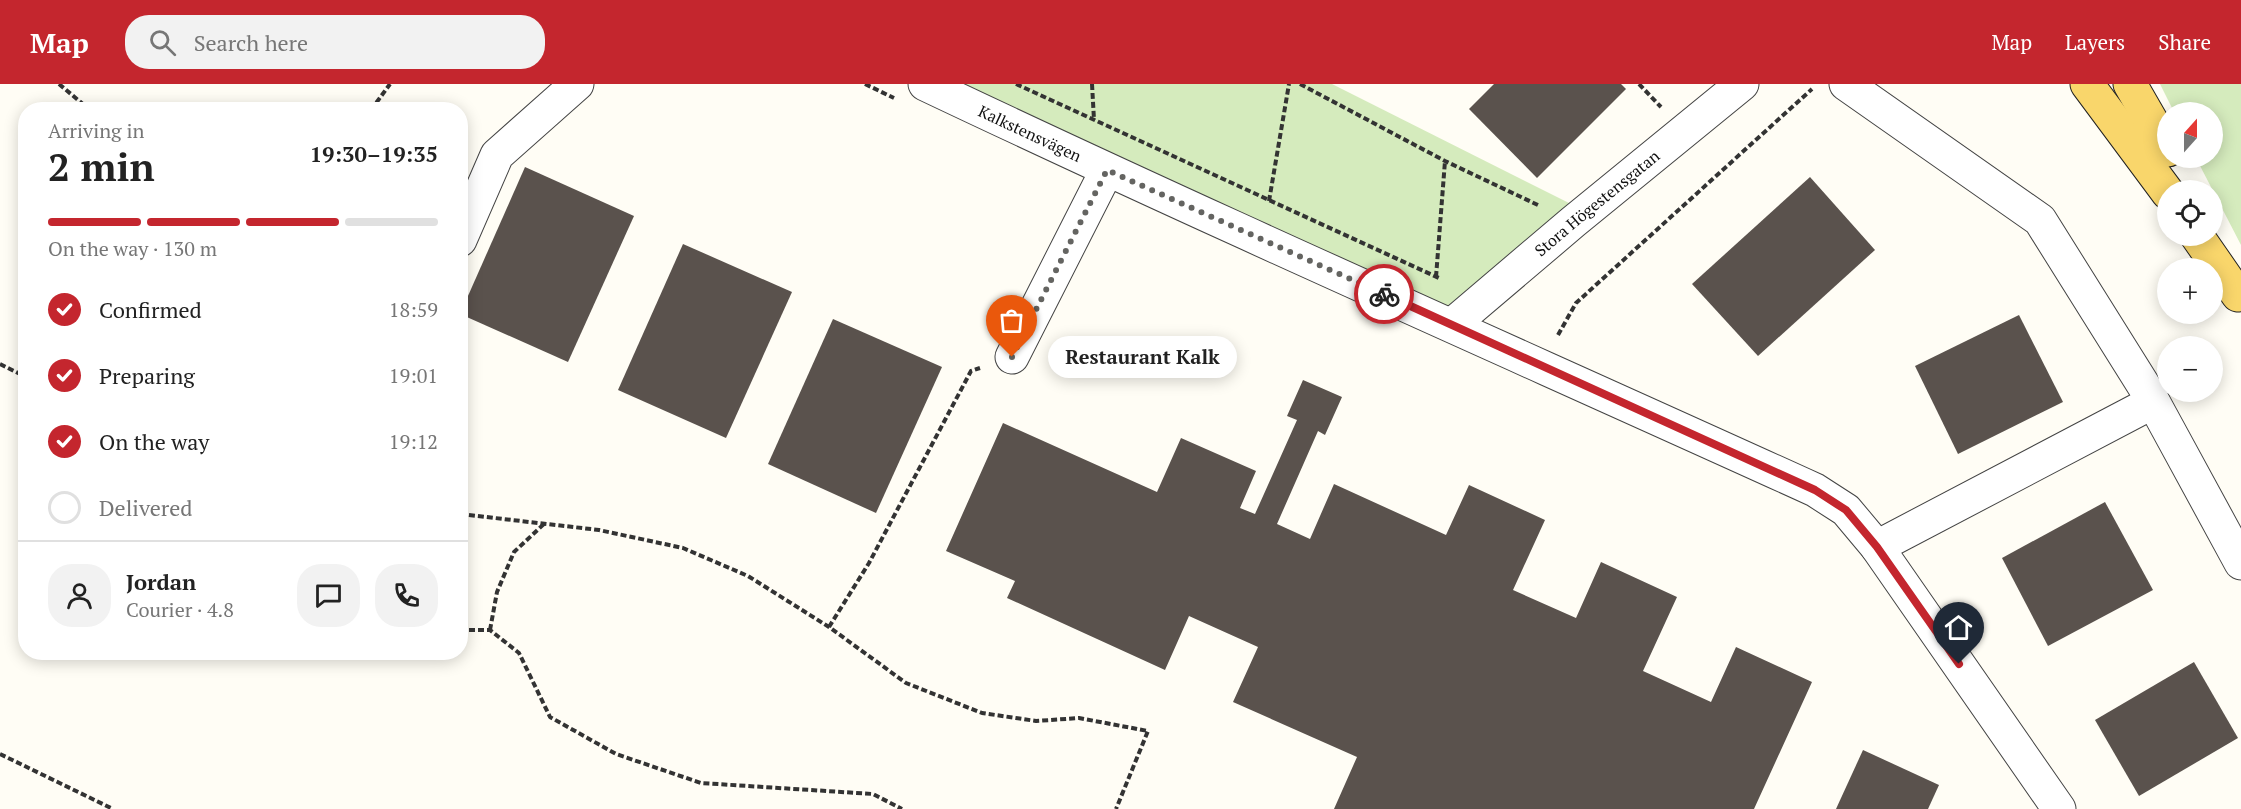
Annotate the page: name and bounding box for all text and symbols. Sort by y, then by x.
search box [125,15,545,69]
text: Map [30,24,89,61]
icon: search [146,26,179,59]
text: Search here [194,28,308,57]
text: Map [1991,28,2032,56]
text: Layers [2065,28,2125,56]
text: Share [2158,28,2211,56]
street label: Kalkstensvägen [975,100,1085,167]
north arrow [2157,102,2223,168]
map controls [2157,102,2223,402]
text: Arriving in [48,117,144,144]
text: 19:30–19:35 [310,139,438,168]
text: 2 min [48,140,155,192]
street label: Stora Högestensgatan [1530,145,1664,261]
button: locate [2157,180,2223,246]
text: On the way · 130 m [48,235,217,262]
button: + [2157,258,2223,324]
courier [1354,264,1414,324]
icon: bike [1368,278,1401,311]
icon: check [48,293,81,326]
text: Confirmed [99,295,202,324]
pin [986,295,1037,357]
text: 18:59 [389,296,438,323]
icon: bag [995,304,1028,337]
callout: Restaurant Kalk [1048,336,1237,378]
button: − [2157,336,2223,402]
text: Restaurant Kalk [1065,343,1220,370]
icon: check [48,359,81,392]
text: Preparing [99,361,195,390]
text: 19:01 [389,362,438,389]
icon: check [48,425,81,458]
text: On the way [99,427,209,456]
text: 19:12 [389,428,438,455]
text: Delivered [99,493,192,522]
button: person [48,564,111,627]
button: chat [297,564,360,627]
button: phone [375,564,438,627]
text: Jordan [126,567,196,596]
text: Courier · 4.8 [126,596,234,623]
pin [1933,602,1984,664]
icon: home [1942,611,1975,644]

